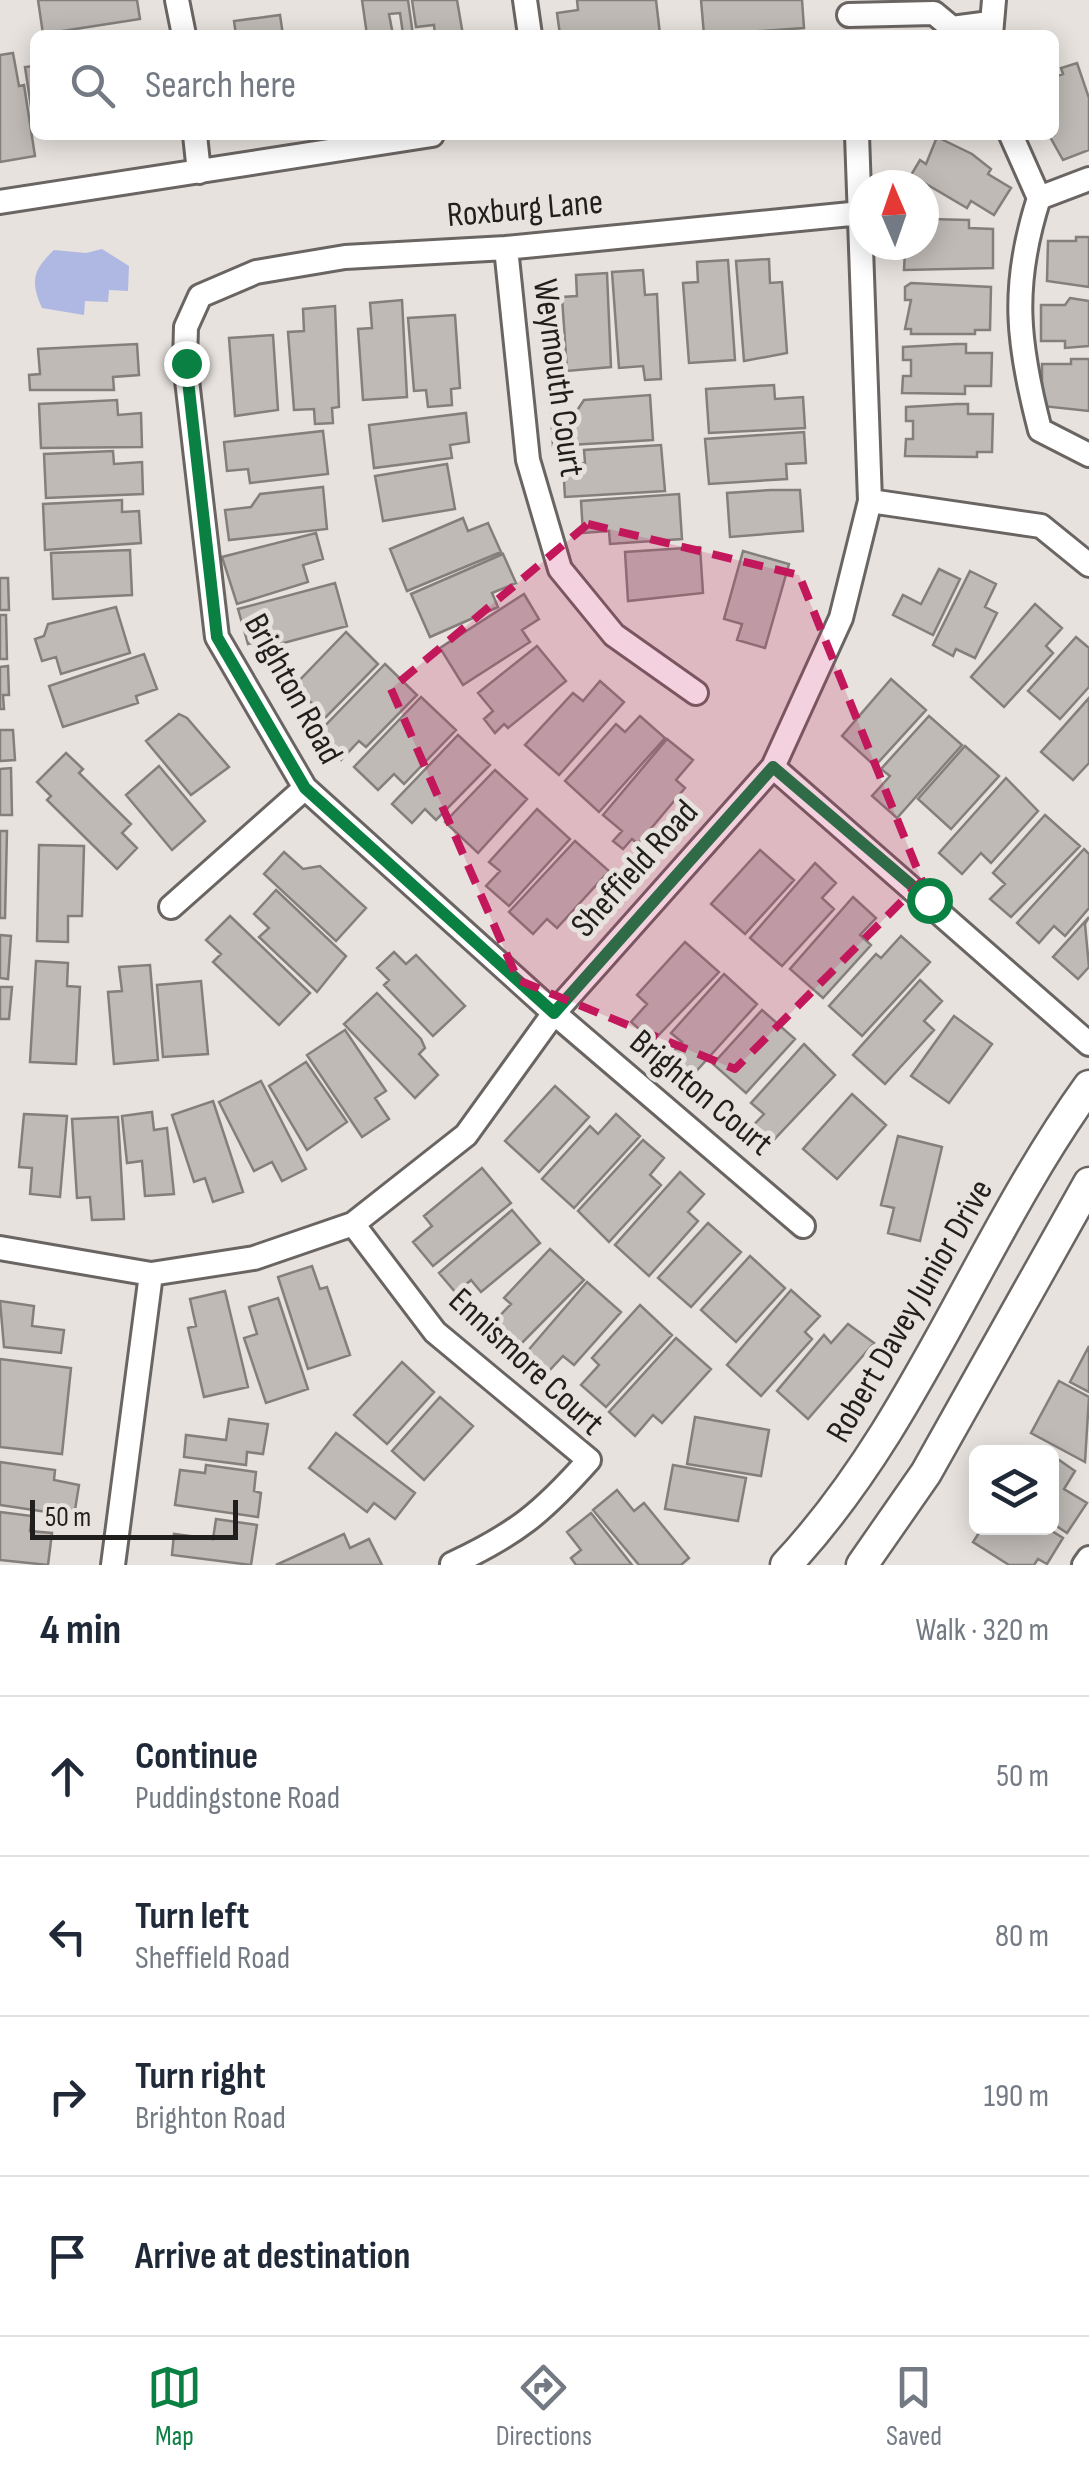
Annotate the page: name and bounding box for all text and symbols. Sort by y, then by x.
search box [30,30,1059,140]
icon: search [65,58,120,113]
text: Search here [145,63,296,108]
north arrow [849,170,939,260]
street label: Roxburg Lane [445,181,605,237]
street label: Weymouth Court [523,276,593,480]
route end [164,341,210,387]
street label: Brighton Road [234,606,352,772]
street label: Sheffield Road [562,792,708,946]
route start [907,878,953,924]
street label: Brighton Court [621,1021,781,1165]
street label: Robert Davey Junior Drive [817,1172,1003,1450]
street label: Ennismore Court [439,1279,613,1445]
map controls [969,1445,1059,1535]
button: layers [969,1445,1059,1535]
scale bar [30,1495,238,1540]
text: 50 m [45,1501,91,1534]
text: 4 min [40,1605,121,1656]
text: Walk · 320 m [915,1611,1049,1650]
text: Continue [135,1734,258,1779]
icon: ahead [40,1749,95,1804]
text: 50 m [996,1757,1049,1796]
text: Puddingstone Road [135,1779,340,1818]
text: Turn left [135,1894,249,1939]
icon: left [40,1909,95,1964]
text: 80 m [995,1917,1049,1956]
text: Sheffield Road [135,1939,290,1978]
text: Turn right [135,2054,266,2099]
icon: right [40,2069,95,2124]
text: 190 m [984,2077,1049,2116]
text: Brighton Road [135,2099,286,2138]
icon: arrive [40,2229,95,2284]
text: Arrive at destination [135,2234,410,2279]
tab: Map [147,2360,202,2453]
tab: Directions [496,2360,592,2453]
tab: Saved [886,2360,942,2453]

